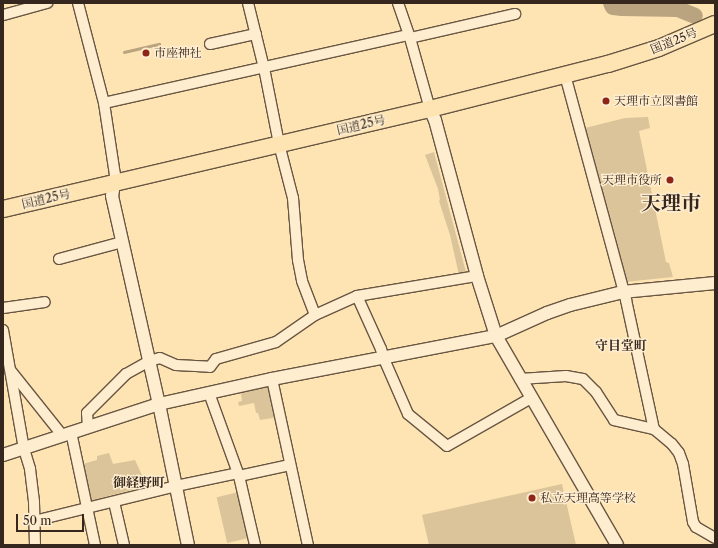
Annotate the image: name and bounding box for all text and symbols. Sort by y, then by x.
street label: 国道25号 [648,25,700,57]
place label: 市座神社 [154,46,202,60]
marker: 市座神社 [141,48,151,58]
place label: 天理市立図書館 [614,94,698,108]
marker: 天理市立図書館 [601,96,611,106]
street label: 国道25号 [335,112,387,138]
place label: 天理市役所 [602,173,662,187]
marker: 天理市役所 [665,175,675,185]
street label: 国道25号 [20,186,72,212]
district label: 天理市 [641,191,701,215]
district label: 守目堂町 [595,337,647,353]
district label: 御経野町 [113,474,165,490]
place label: 私立天理高等学校 [540,491,636,505]
marker: 私立天理高等学校 [527,493,537,503]
scale bar [18,506,86,532]
text: 50 m [23,513,52,528]

